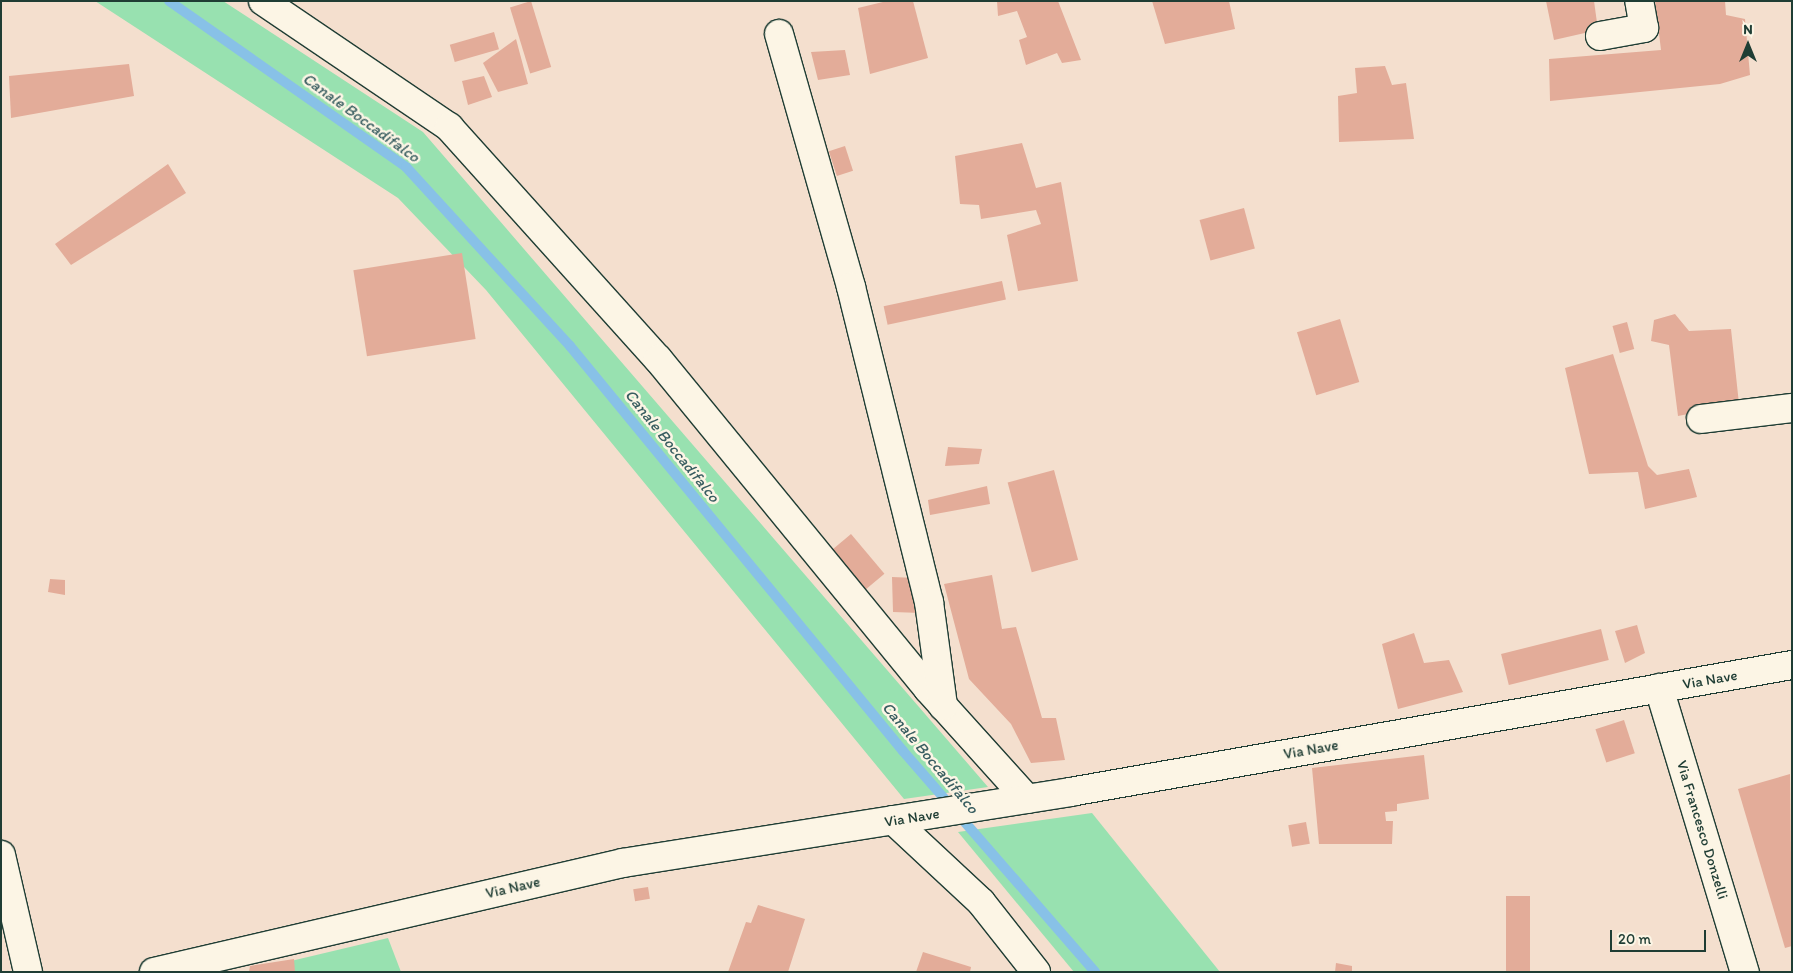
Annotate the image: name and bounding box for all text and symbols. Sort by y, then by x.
north arrow [1723,20,1773,70]
text: N [1743,21,1753,38]
water label: Canale Boccadifalco [299,69,423,167]
water label: Canale Boccadifalco [621,386,723,506]
street label: Via Nave [1681,666,1739,694]
water label: Canale Boccadifalco [878,698,982,818]
street label: Via Nave [1282,736,1340,764]
street label: Via Francesco Donzelli [1672,759,1732,901]
street label: Via Nave [883,805,941,831]
street label: Via Nave [484,873,542,903]
scale bar [1613,920,1709,952]
text: 20 m [1618,930,1651,948]

